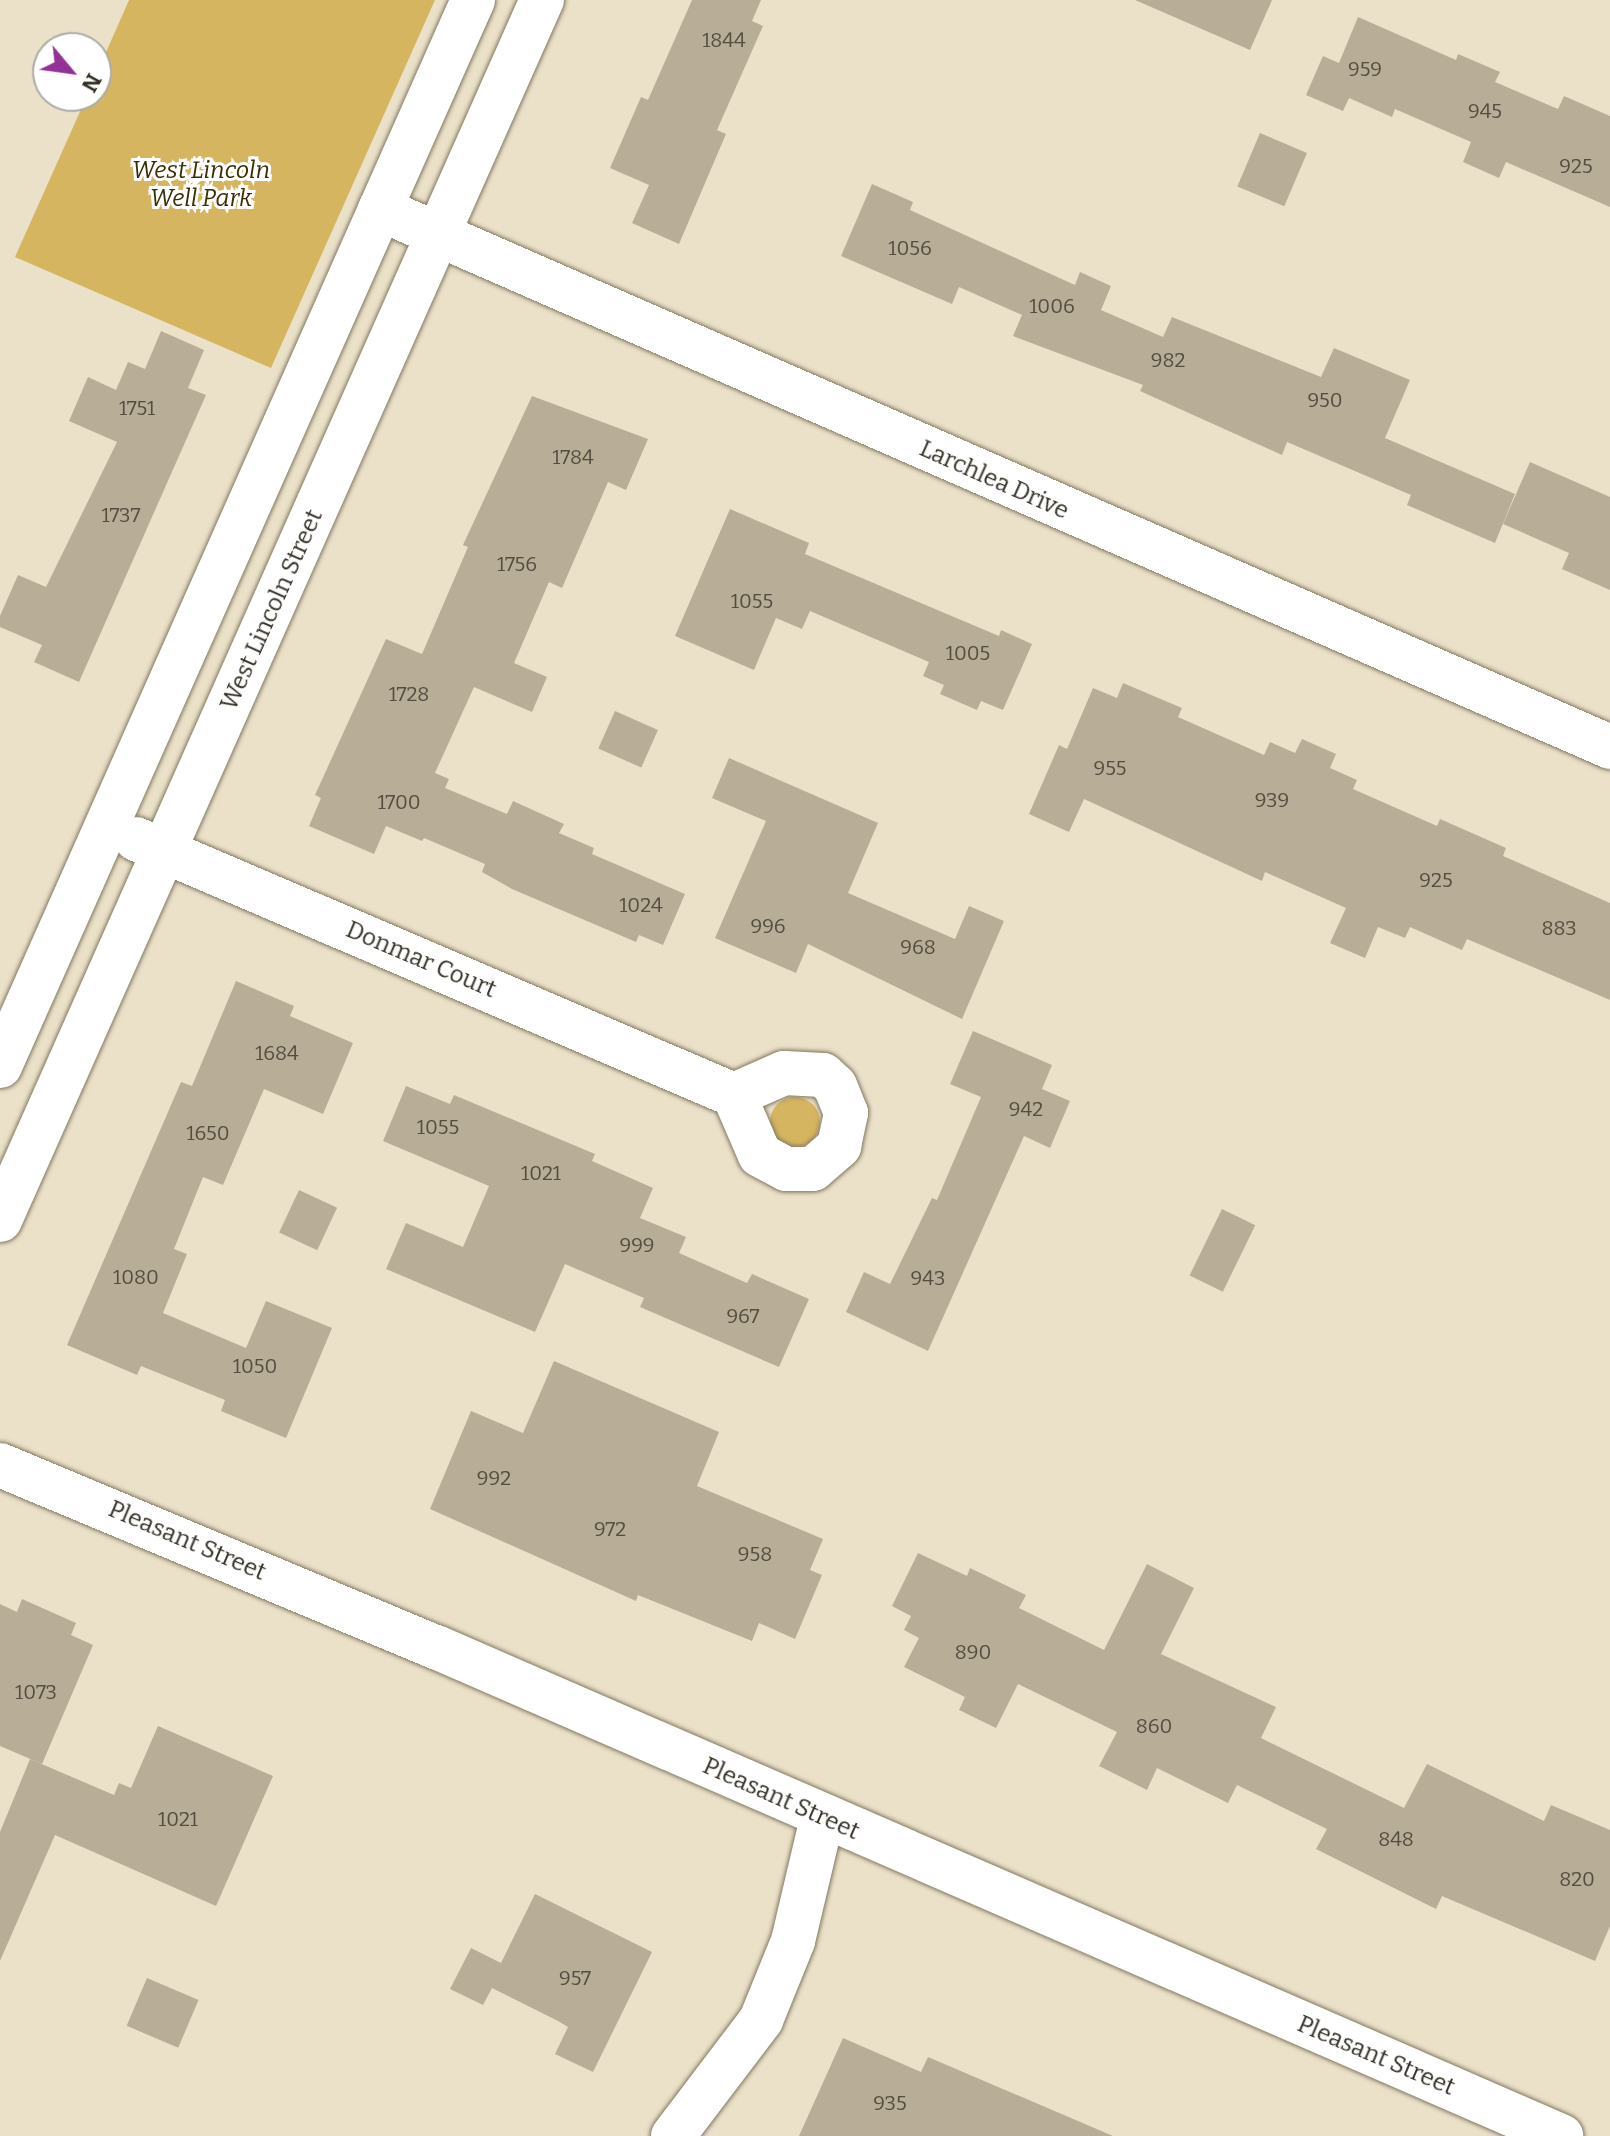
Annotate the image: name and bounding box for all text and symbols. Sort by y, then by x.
house number: 1844 [702,28,746,52]
north arrow [32,32,112,112]
house number: 959 [1348,57,1382,81]
text: N [76,69,108,97]
house number: 945 [1468,99,1502,123]
house number: 925 [1559,154,1593,178]
park label: West Lincoln Well Park [132,157,270,213]
house number: 1056 [888,236,932,260]
house number: 1006 [1029,294,1075,318]
house number: 982 [1151,348,1185,372]
house number: 950 [1307,388,1343,412]
house number: 1751 [119,396,155,420]
street label: Larchlea Drive [915,434,1073,526]
house number: 1784 [552,445,594,469]
house number: 1737 [102,503,140,527]
street label: West Lincoln Street [215,505,329,715]
house number: 1756 [497,552,537,576]
house number: 1055 [731,589,773,613]
house number: 1005 [946,641,990,665]
house number: 1728 [389,682,429,706]
house number: 955 [1093,756,1127,780]
house number: 939 [1255,788,1289,812]
house number: 1700 [377,790,421,814]
house number: 925 [1419,868,1453,892]
house number: 1024 [619,893,663,917]
house number: 996 [750,914,786,938]
street label: Donmar Court [342,915,500,1005]
house number: 883 [1541,916,1577,940]
house number: 968 [900,935,936,959]
house number: 1684 [255,1041,299,1065]
house number: 942 [1009,1097,1043,1121]
house number: 1055 [417,1115,459,1139]
house number: 1650 [187,1121,229,1145]
house number: 1021 [521,1161,561,1185]
house number: 999 [619,1233,655,1257]
house number: 1080 [113,1265,159,1289]
house number: 943 [911,1266,945,1290]
house number: 967 [726,1304,760,1328]
house number: 1050 [233,1354,277,1378]
house number: 992 [477,1466,511,1490]
street label: Pleasant Street [104,1495,270,1587]
house number: 972 [594,1517,626,1541]
house number: 958 [738,1542,772,1566]
house number: 890 [955,1640,991,1664]
house number: 1073 [15,1680,57,1704]
house number: 860 [1136,1714,1172,1738]
street label: Pleasant Street [698,1752,864,1846]
house number: 1021 [158,1807,198,1831]
house number: 848 [1378,1827,1414,1851]
house number: 820 [1559,1867,1595,1891]
house number: 957 [559,1966,591,1990]
street label: Pleasant Street [1293,2010,1459,2102]
house number: 935 [873,2091,907,2115]

